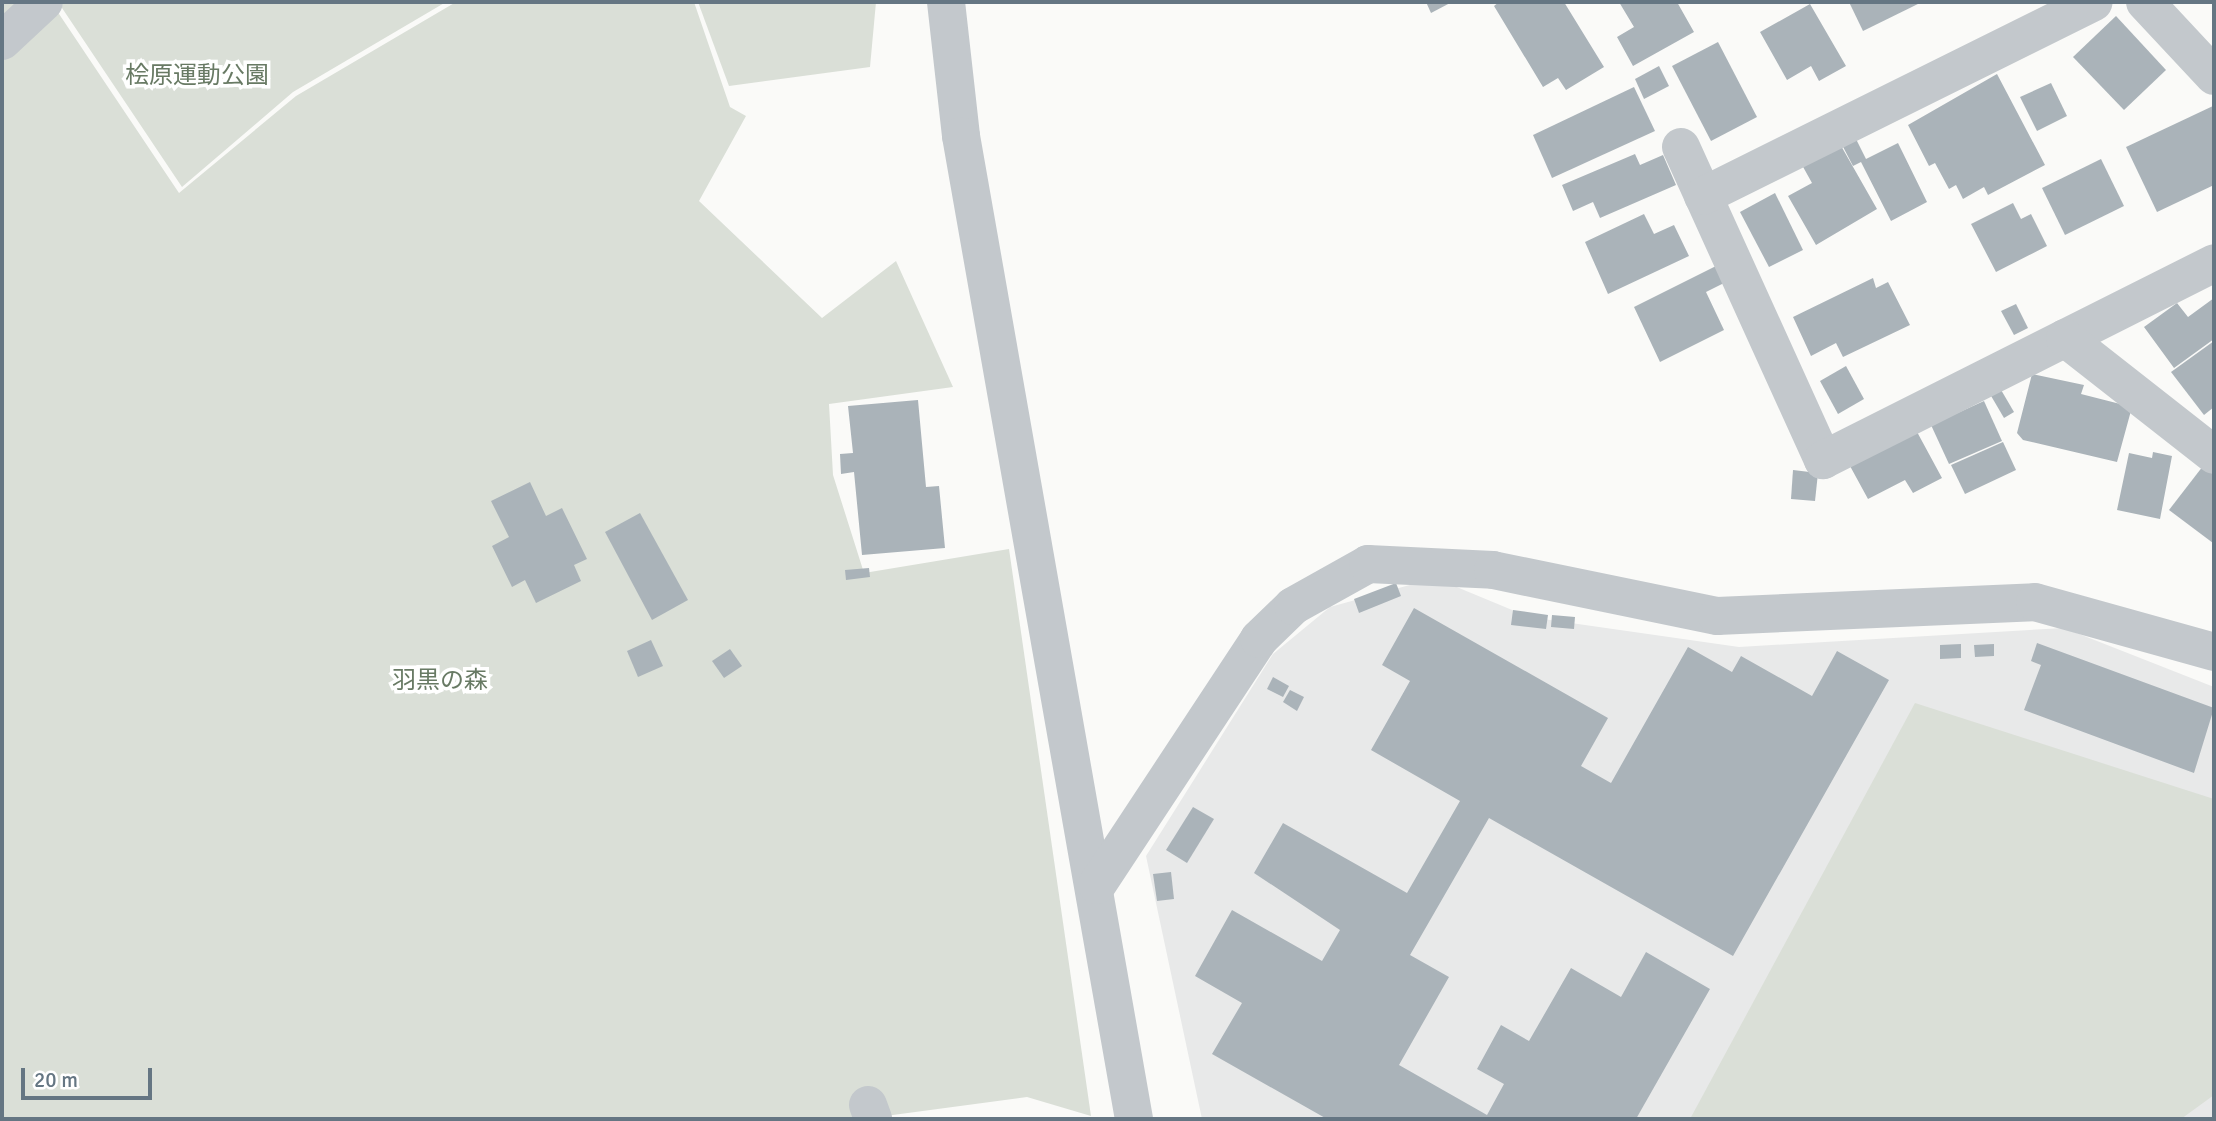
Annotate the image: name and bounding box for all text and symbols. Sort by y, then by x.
park label: 桧原運動公園 [125,62,269,90]
park label: 羽黒の森 [392,667,488,695]
scale bar [24,1054,156,1098]
text: 20 m [34,1067,78,1093]

